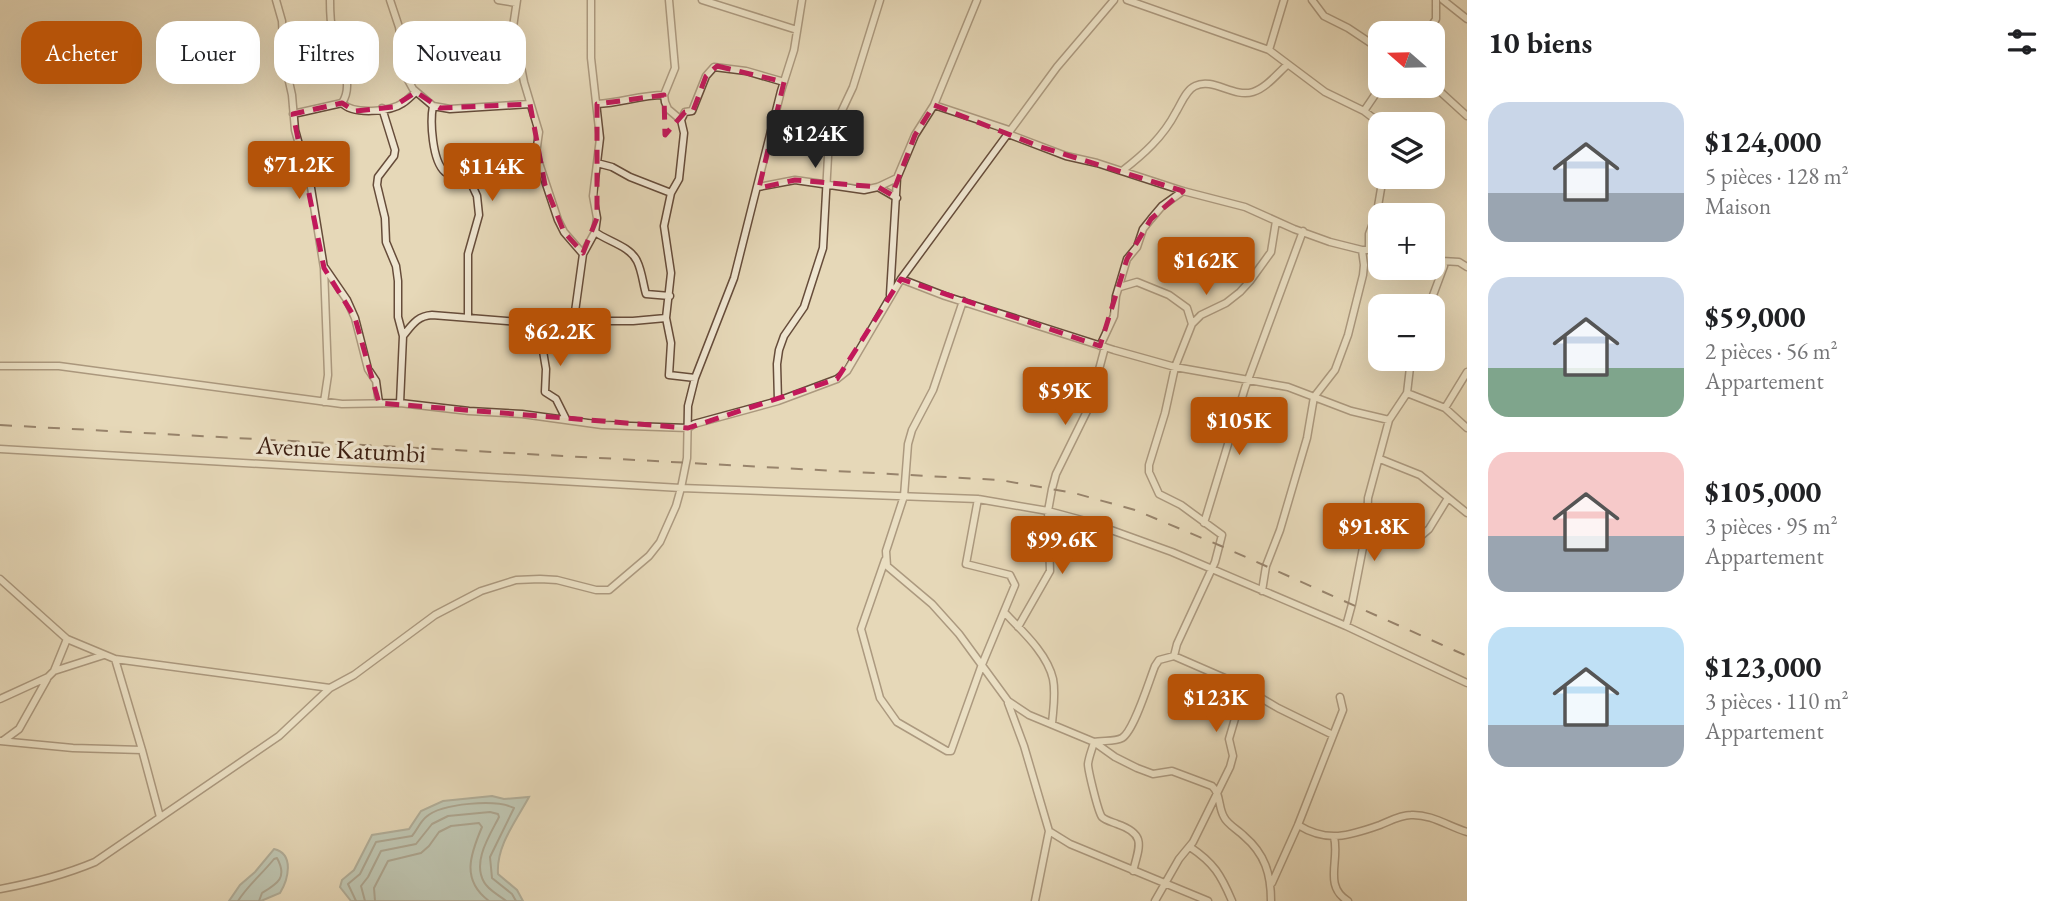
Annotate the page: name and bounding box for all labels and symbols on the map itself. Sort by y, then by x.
north arrow [1368,21,1446,98]
pin: $124K [766,110,864,170]
pin: $71.2K [242,142,356,201]
pin: $114K [443,144,541,203]
pin: $162K [1157,238,1255,297]
pin: $62.2K [503,308,617,368]
pin: $59K [1024,368,1106,427]
pin: $105K [1190,398,1288,457]
street label: Avenue Katumbi [254,428,427,470]
pin: $91.8K [1317,504,1431,563]
pin: $99.6K [1005,516,1119,576]
pin: $123K [1167,674,1265,734]

